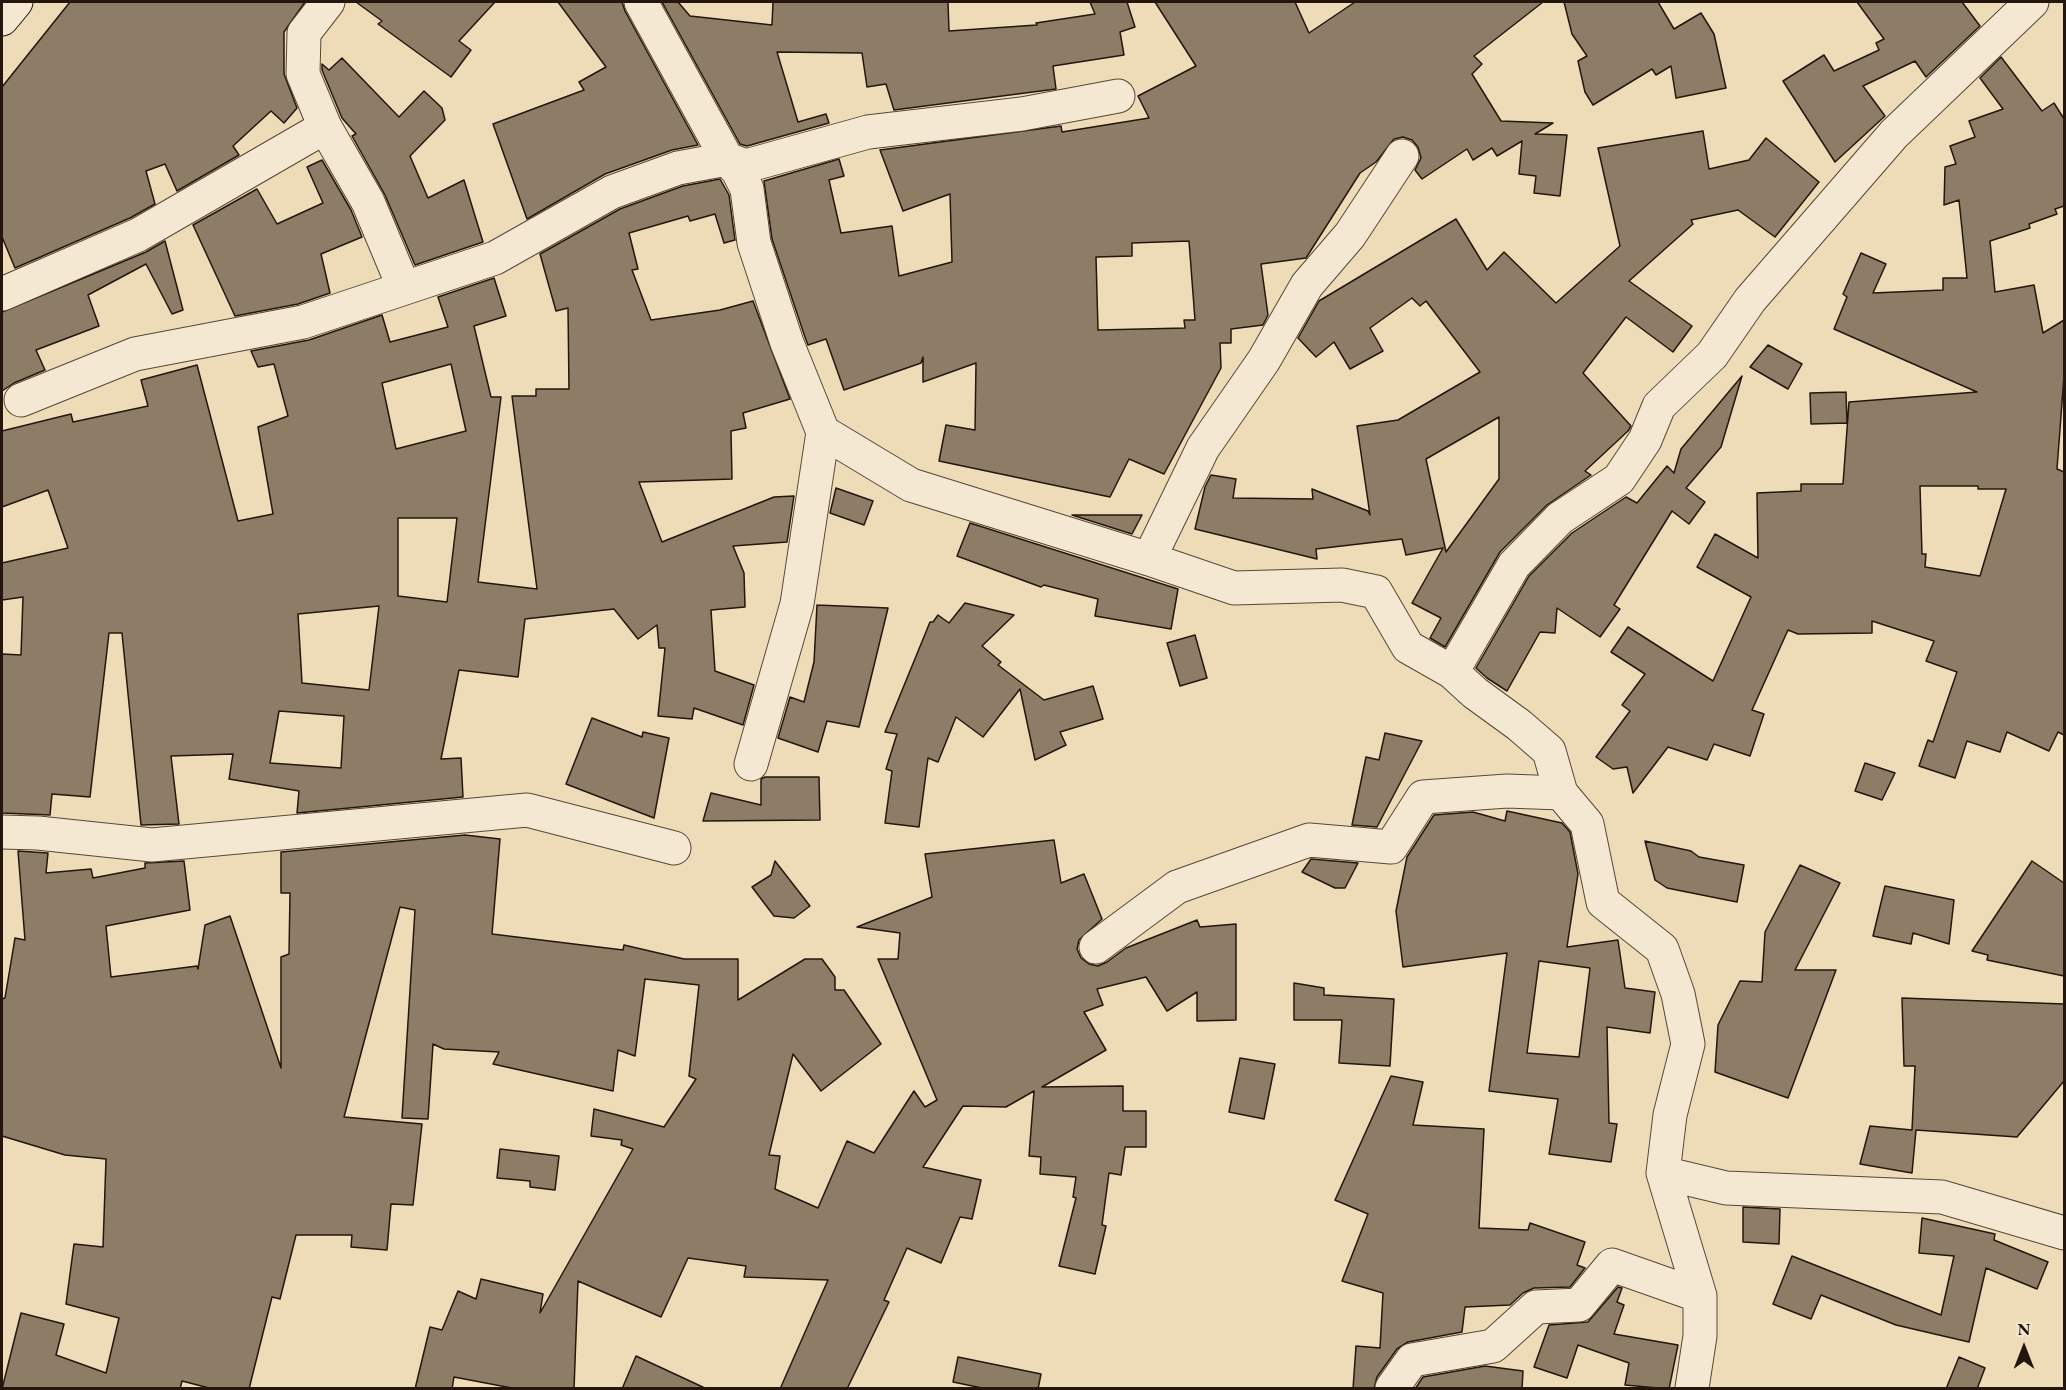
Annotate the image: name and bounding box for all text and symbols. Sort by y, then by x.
north arrow [1994,1318,2054,1378]
text: N [2018,1319,2030,1340]

